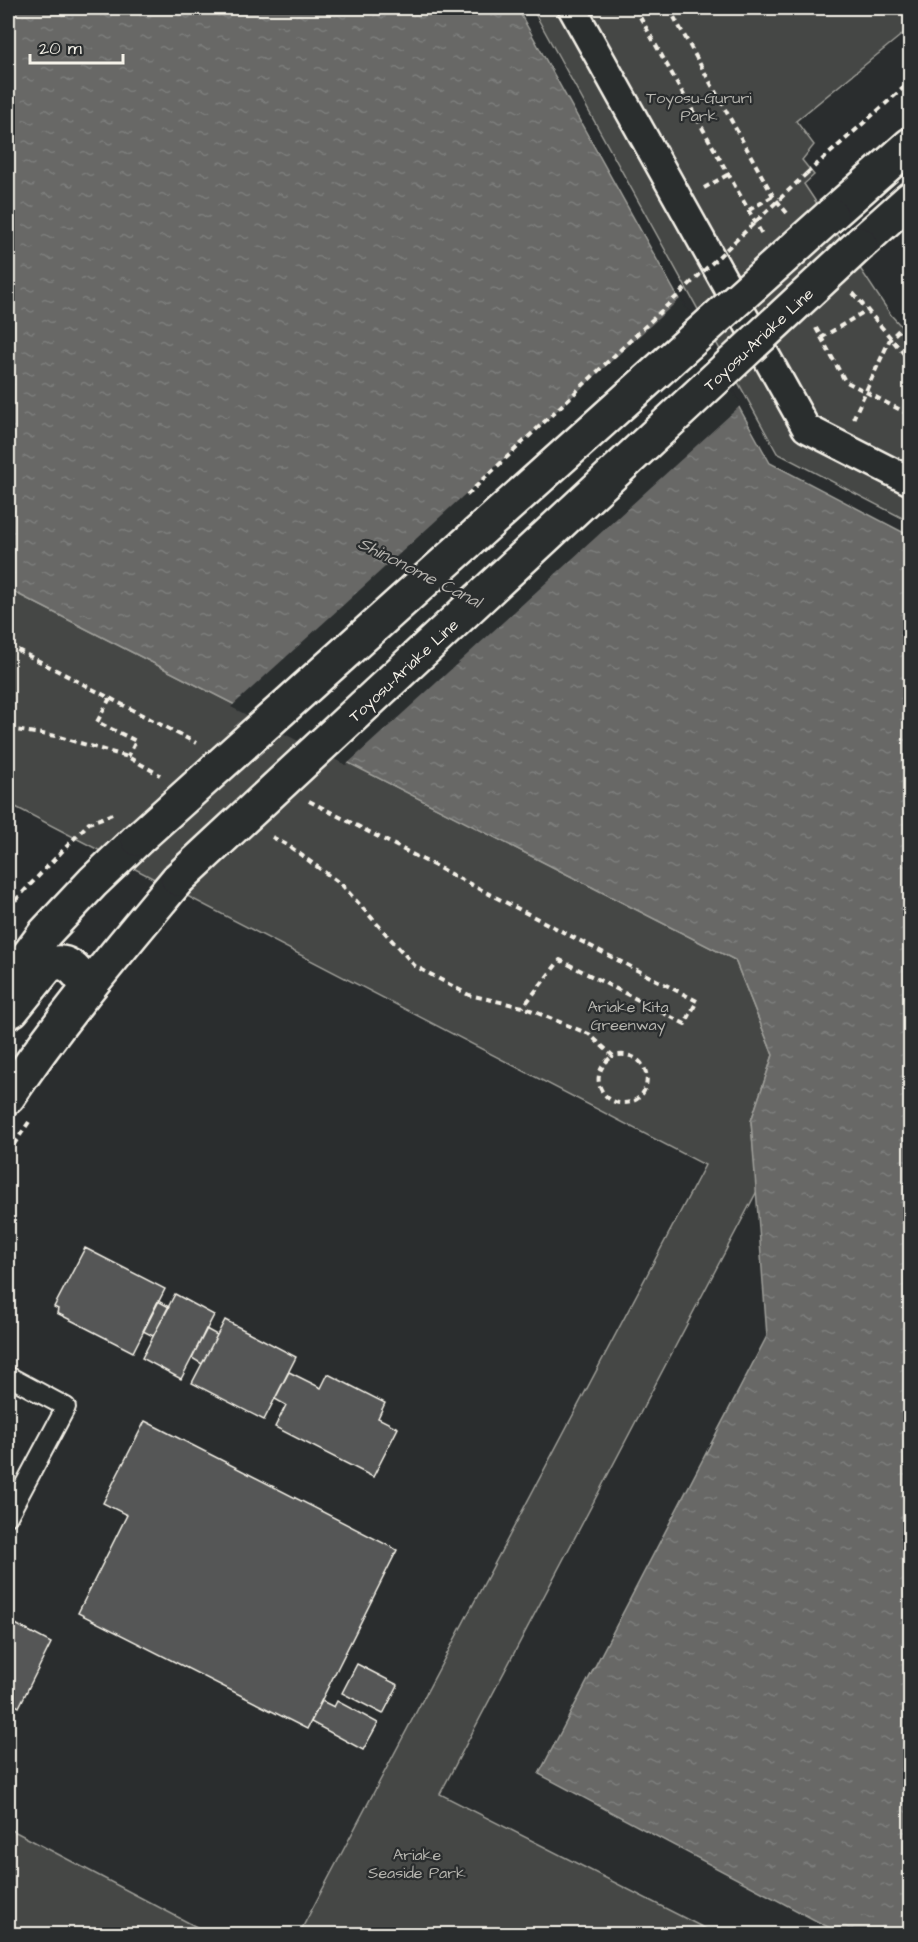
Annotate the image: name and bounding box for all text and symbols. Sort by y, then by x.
scale bar [30,27,123,65]
text: 20 m [39,36,82,61]
park label: Toyosu-Gururi Park [646,87,752,127]
street label: Toyosu-Ariake Line [699,283,819,397]
water label: Shinonome Canal [354,531,488,615]
street label: Toyosu-Ariake Line [344,614,464,728]
park label: Ariake Kita Greenway [587,996,669,1037]
park label: Ariake Seaside Park [368,1844,466,1884]

